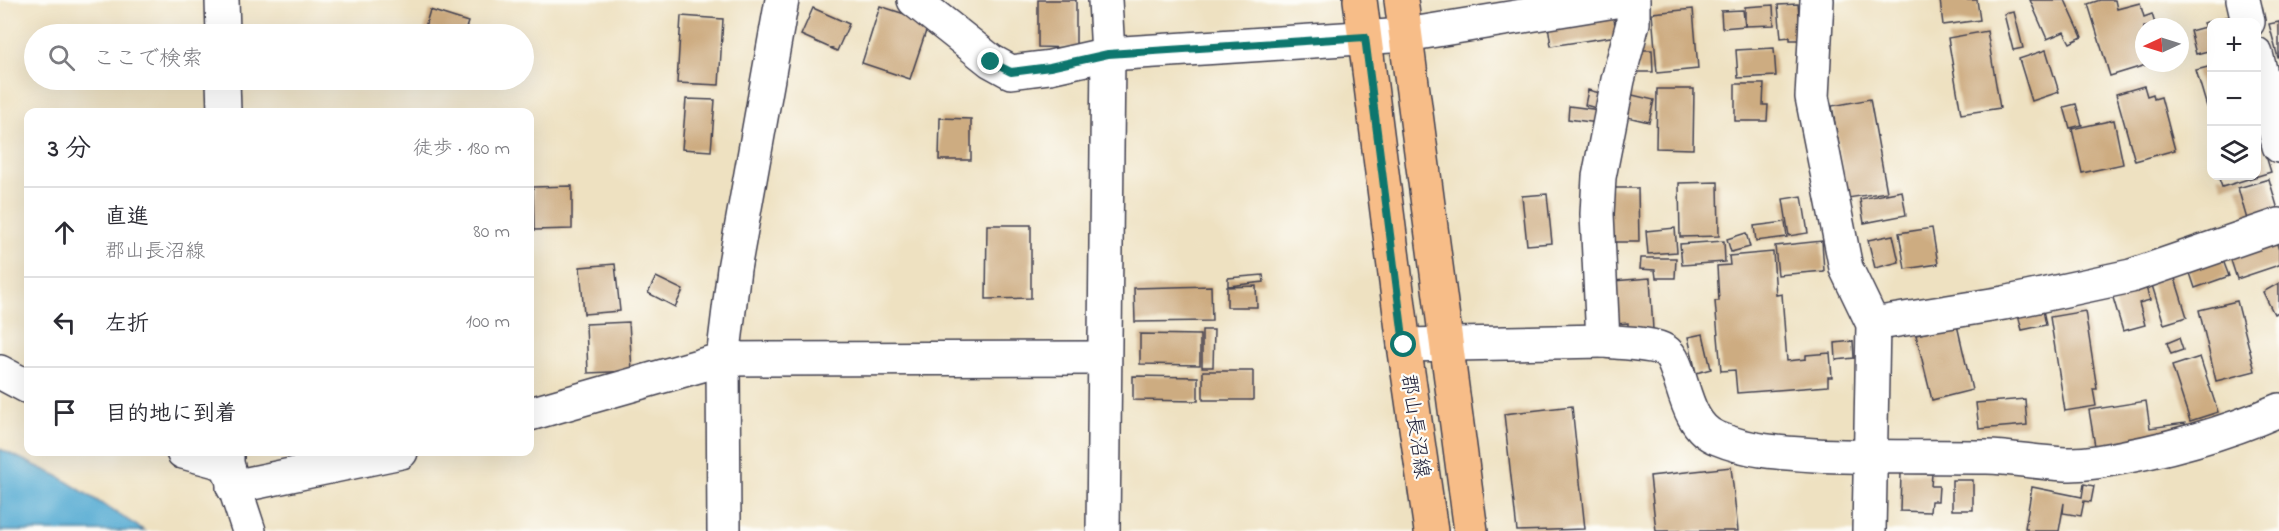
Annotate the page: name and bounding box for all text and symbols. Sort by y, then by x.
north arrow [2135,18,2189,72]
map controls [2207,18,2261,180]
button: + [2207,18,2261,72]
search box [24,24,534,90]
icon: search [45,41,78,74]
text: ここで検索 [93,44,203,76]
route end [977,48,1003,74]
button: − [2207,72,2261,126]
button: layers [2207,126,2261,180]
text: 3 分 [48,131,91,169]
text: 徒歩 · 180 m [413,135,510,164]
text: 直進 [105,202,149,234]
icon: ahead [48,216,81,249]
text: 80 m [473,218,510,247]
text: 郡山長沼線 [105,238,205,267]
icon: left [48,306,81,339]
text: 100 m [466,308,510,337]
text: 左折 [105,309,149,341]
route start [1390,331,1416,357]
street label: 郡山長沼線 [1392,372,1436,480]
icon: arrive [48,396,81,429]
text: 目的地に到着 [105,399,237,431]

